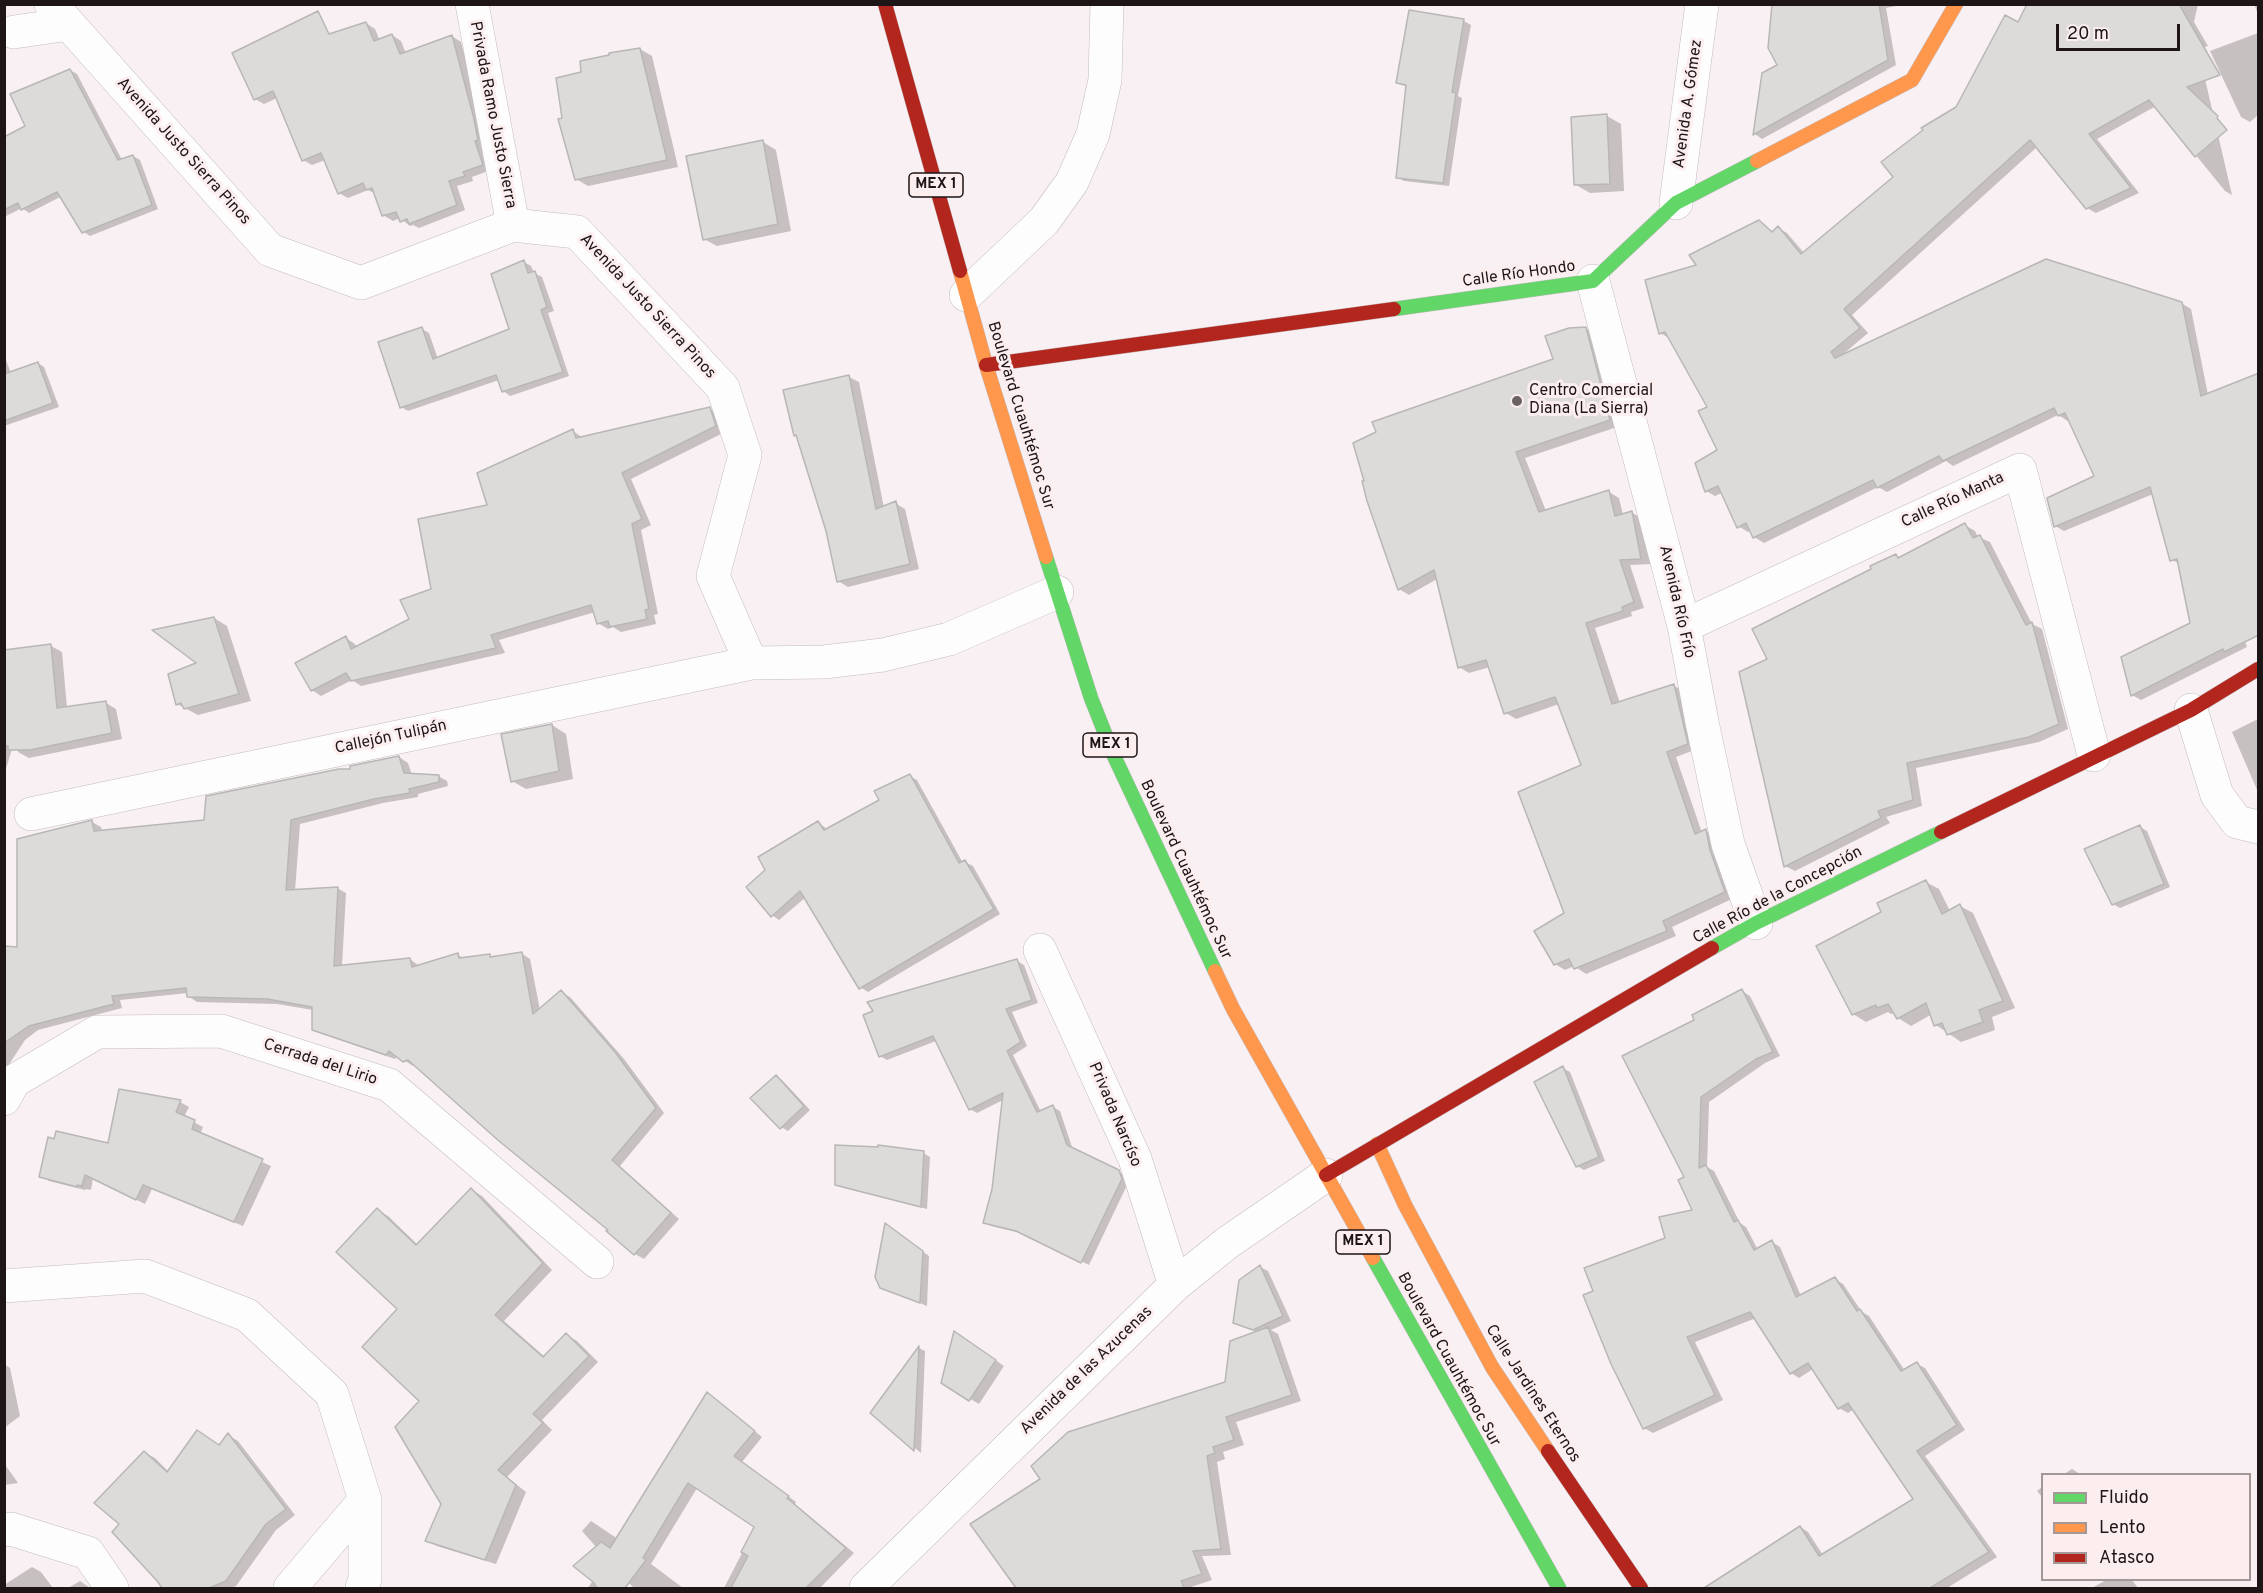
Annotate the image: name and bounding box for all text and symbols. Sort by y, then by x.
scale bar [2059,12,2184,50]
street label: Privada Ramo Justo Sierra [464,20,520,210]
text: 20 m [2067,23,2109,46]
street label: Avenida A. Gómez [1670,38,1708,170]
street label: Avenida Justo Sierra Pinos [112,75,254,229]
road number: MEX 1 [909,173,963,197]
street label: Avenida Justo Sierra Pinos [575,231,719,383]
street label: Calle Río Hondo [1461,258,1577,292]
street label: Boulevard Cuauhtémoc Sur [982,319,1058,513]
place label: Centro Comercial Diana (La Sierra) [1529,382,1653,420]
marker: Centro Comercial Diana (La Sierra) [1510,394,1524,408]
street label: Calle Río Manta [1899,469,2007,533]
street label: Avenida Río Frío [1654,544,1698,660]
street label: Callejón Tulipán [333,717,449,759]
road number: MEX 1 [1083,733,1137,757]
street label: Boulevard Cuauhtémoc Sur [1135,777,1235,963]
street label: Calle Río de la Concepción [1690,843,1866,949]
street label: Cerrada del Lirio [261,1036,379,1090]
street label: Privada Narcíso [1083,1060,1145,1170]
road number: MEX 1 [1336,1230,1390,1254]
street label: Boulevard Cuauhtémoc Sur [1392,1270,1504,1450]
street label: Avenida de las Azucenas [1017,1303,1157,1439]
street label: Calle Jardines Eternos [1480,1321,1584,1467]
legend [2041,1473,2251,1581]
text: Fluido [2099,1487,2149,1510]
text: Lento [2099,1517,2145,1540]
text: Atasco [2099,1547,2155,1570]

